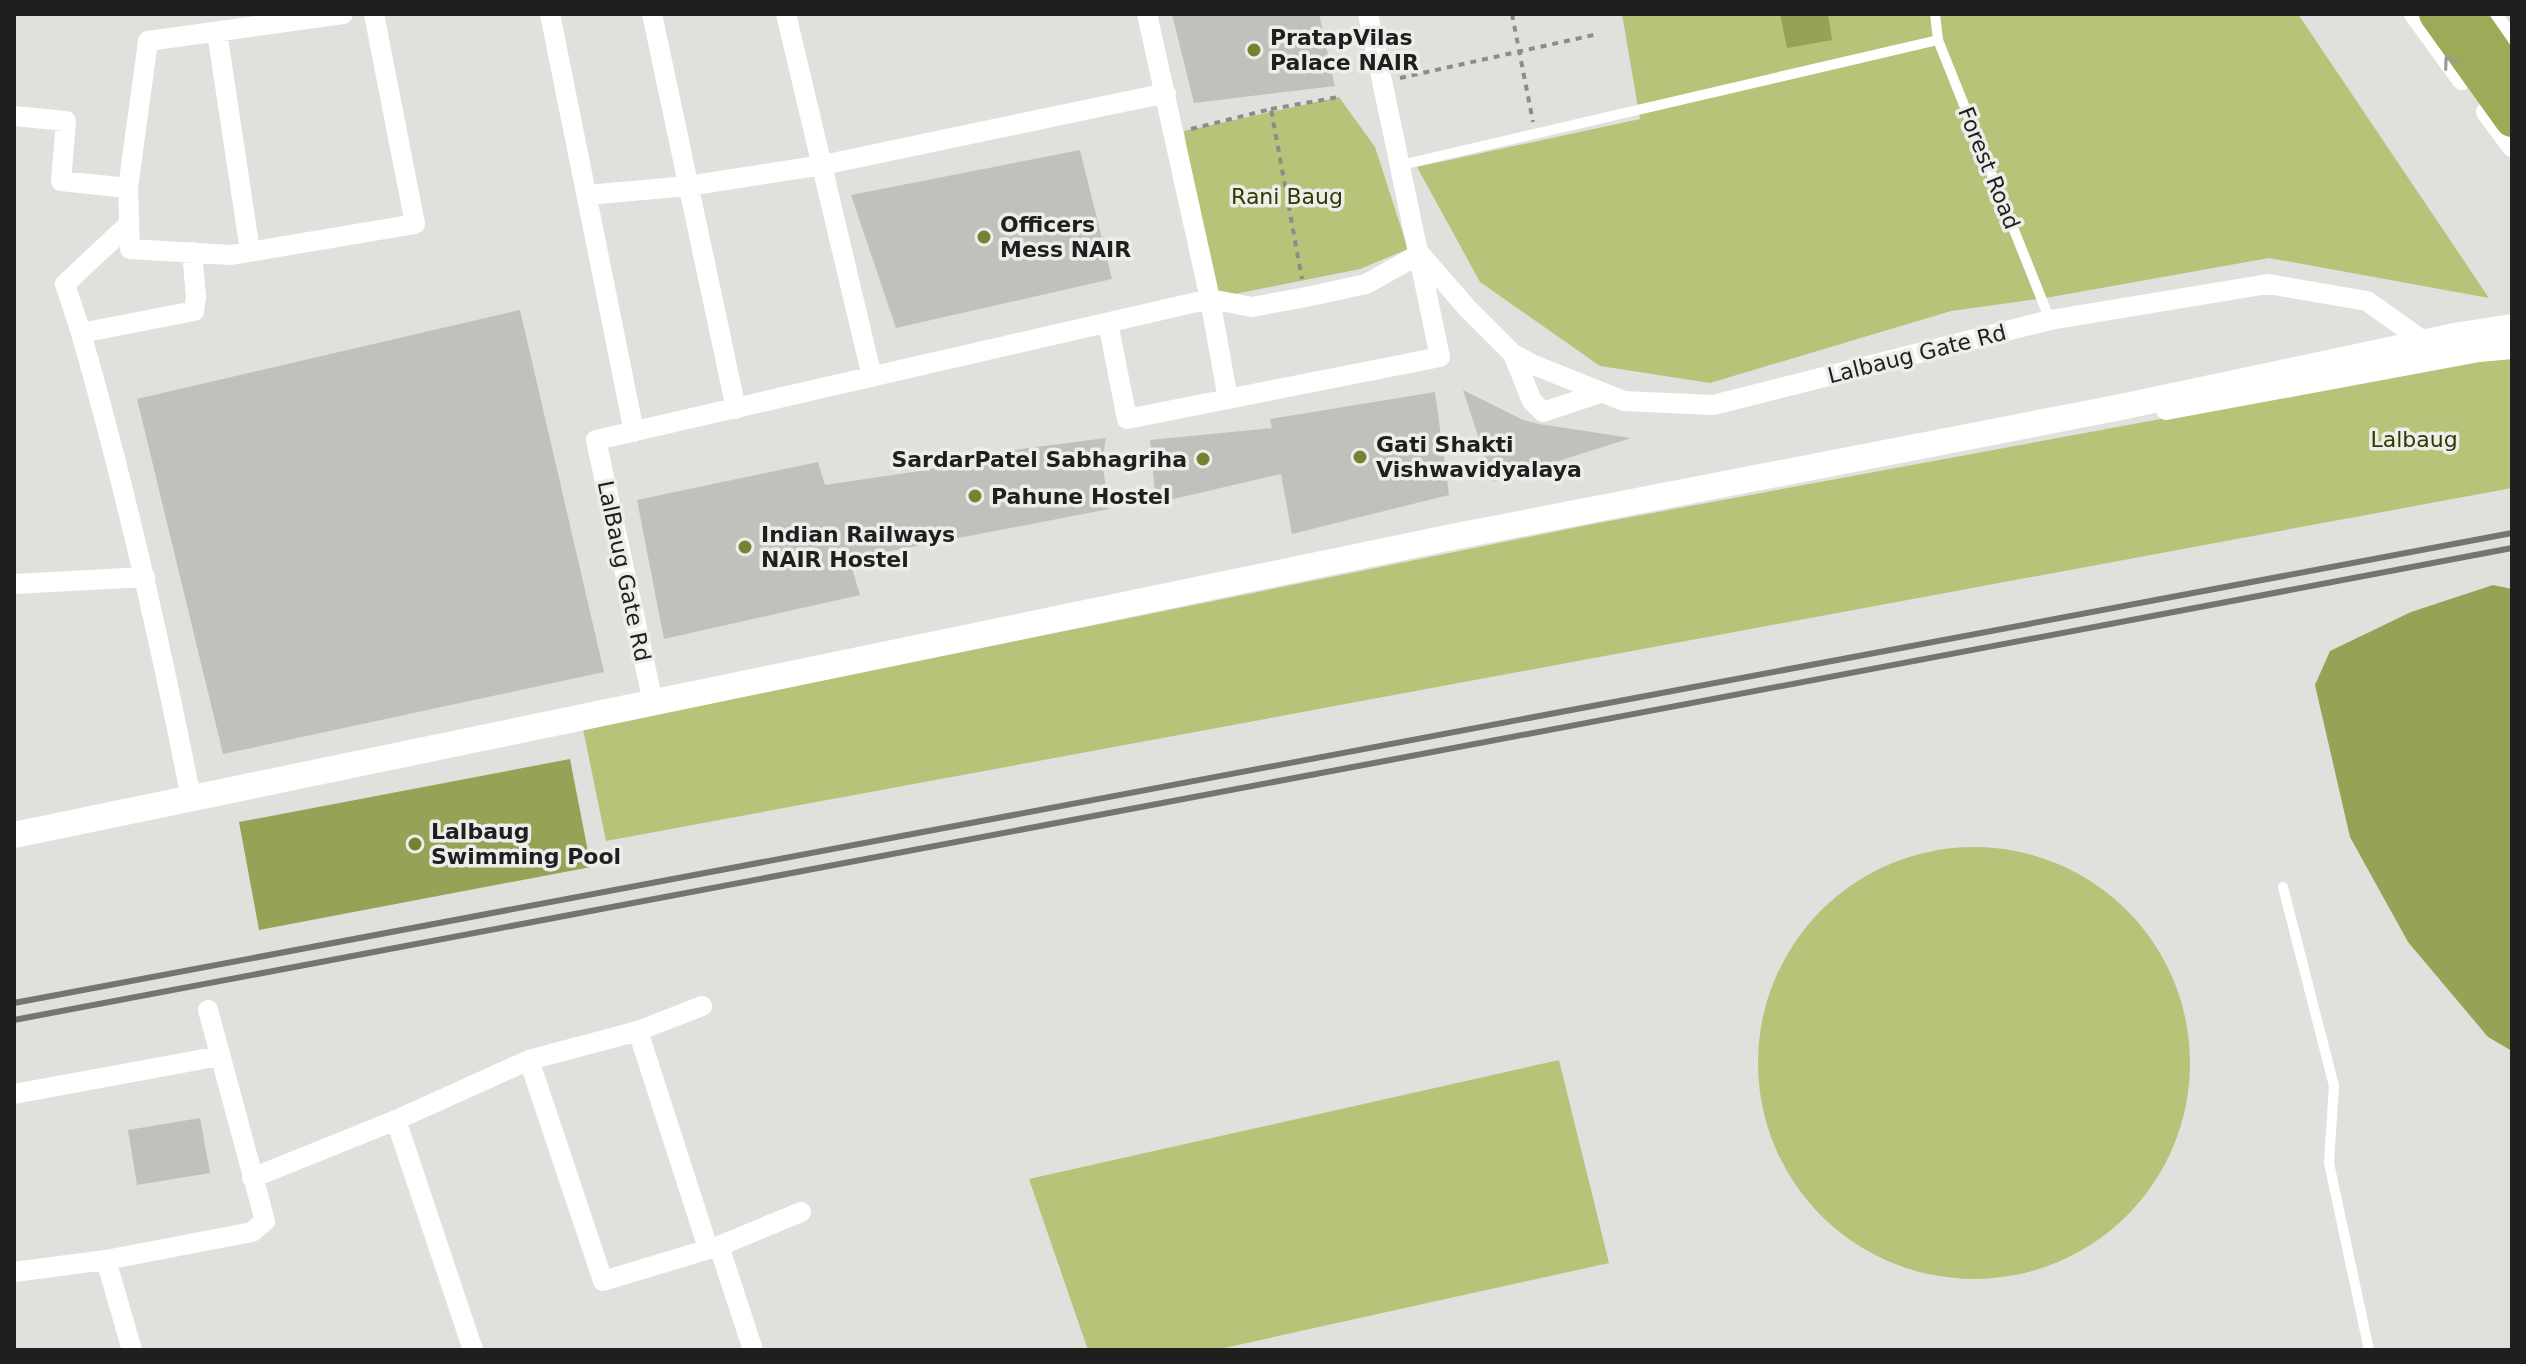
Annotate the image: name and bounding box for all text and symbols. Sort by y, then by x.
place label: PratapVilas Palace NAIR [1270,25,1419,75]
marker: PratapVilas Palace NAIR [1245,41,1263,59]
one-way arrow [2445,56,2459,71]
street label: Forest Road [1953,103,2025,233]
park label: Rani Baug [1231,184,1343,209]
place label: Officers Mess NAIR [1000,212,1131,262]
marker: Officers Mess NAIR [975,228,993,246]
street label: Lalbaug Gate Rd [1825,320,2009,388]
park label: Lalbaug [2370,427,2458,452]
place label: Gati Shakti Vishwavidyalaya [1376,432,1582,482]
place label: SardarPatel Sabhagriha [891,447,1187,472]
marker: Gati Shakti Vishwavidyalaya [1351,448,1369,466]
marker: SardarPatel Sabhagriha [1194,450,1212,468]
street label: LalBaug Gate Rd [593,478,655,664]
place label: Pahune Hostel [991,484,1171,509]
marker: Pahune Hostel [966,487,984,505]
place label: Indian Railways NAIR Hostel [761,522,955,572]
marker: Indian Railways NAIR Hostel [736,538,754,556]
place label: Lalbaug Swimming Pool [431,819,621,869]
marker: Lalbaug Swimming Pool [406,835,424,853]

